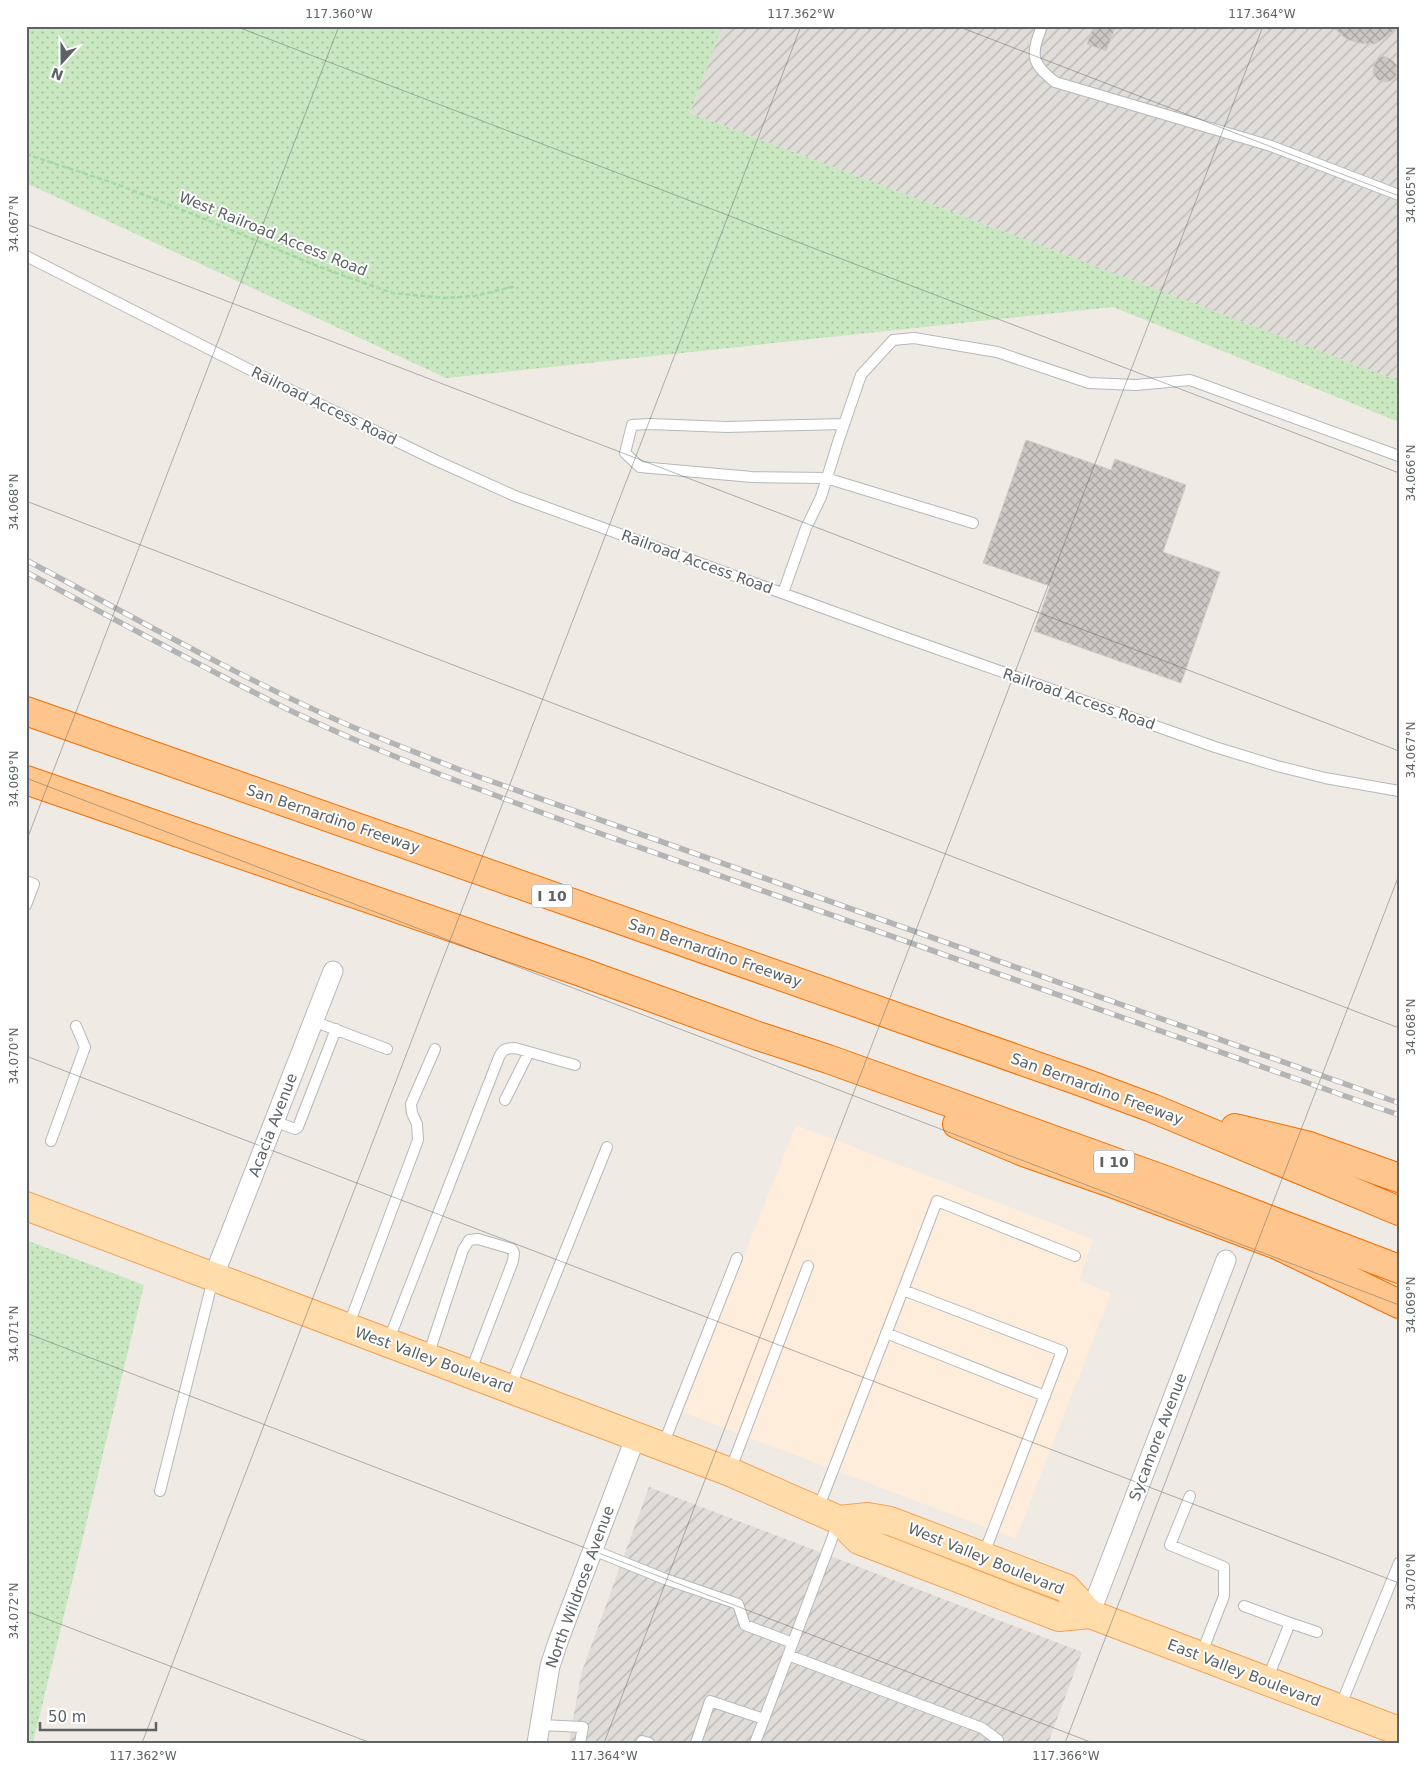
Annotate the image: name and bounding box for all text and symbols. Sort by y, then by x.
text: 117.360°W [305,7,373,21]
text: 117.362°W [767,7,835,21]
text: 117.364°W [1228,7,1296,21]
north arrow [38,38,88,88]
text: N [49,65,66,84]
text: 34.065°N [1404,167,1418,223]
street label: West Railroad Access Road [176,188,370,280]
text: 34.067°N [7,196,21,252]
street label: Railroad Access Road [248,363,400,449]
text: 34.066°N [1404,445,1418,501]
text: 34.068°N [7,474,21,530]
street label: Railroad Access Road [619,526,775,598]
street label: Railroad Access Road [1000,664,1158,734]
text: 34.067°N [1404,722,1418,778]
text: 34.069°N [7,751,21,807]
street label: San Bernardino Freeway [244,781,422,857]
road number: I 10 [532,884,572,908]
street label: San Bernardino Freeway [626,915,804,991]
text: 34.068°N [1404,999,1418,1055]
text: 34.070°N [7,1028,21,1084]
street label: San Bernardino Freeway [1008,1049,1186,1129]
street label: Acacia Avenue [245,1071,301,1179]
road number: I 10 [1094,1150,1134,1174]
text: 34.069°N [1404,1277,1418,1333]
text: 34.071°N [7,1306,21,1362]
street label: West Valley Boulevard [352,1323,516,1397]
street label: Sycamore Avenue [1125,1371,1191,1503]
street label: North Wildrose Avenue [542,1503,618,1671]
street label: West Valley Boulevard [905,1519,1067,1599]
text: 34.070°N [1404,1554,1418,1610]
text: 34.072°N [7,1583,21,1639]
street label: East Valley Boulevard [1165,1635,1323,1711]
scale bar [40,1699,156,1731]
text: 50 m [48,1708,86,1726]
text: 117.362°W [109,1749,177,1763]
text: 117.364°W [570,1749,638,1763]
text: 117.366°W [1032,1749,1100,1763]

